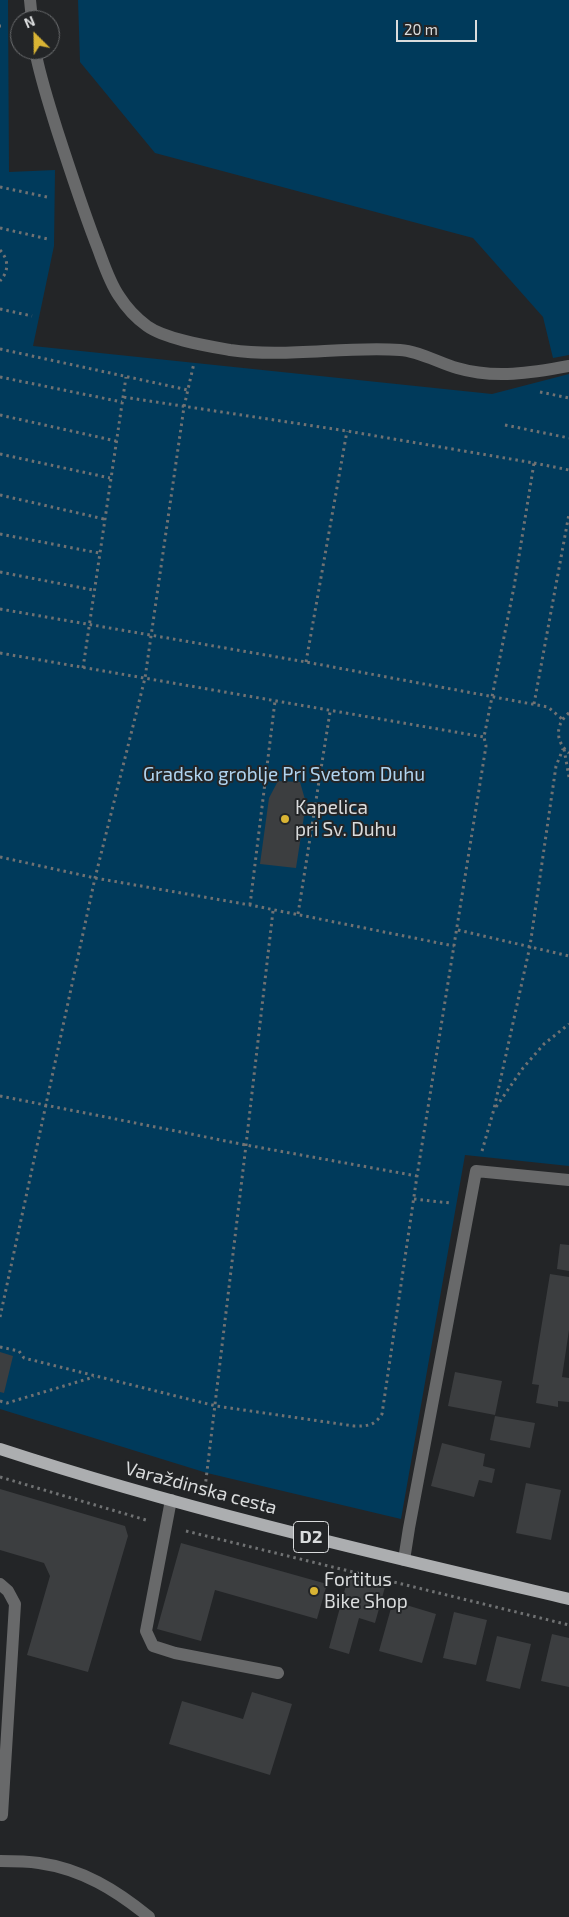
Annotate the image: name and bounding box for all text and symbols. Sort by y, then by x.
north arrow [10,10,60,60]
scale bar [399,10,480,42]
text: N [21,12,37,31]
text: 20 m [404,20,438,38]
park label: Gradsko groblje Pri Svetom Duhu [143,764,425,786]
place label: Kapelica pri Sv. Duhu [295,797,396,841]
marker: Kapelica pri Sv. Duhu [279,813,291,825]
street label: Varaždinska cesta [122,1457,280,1519]
road number: D2 [294,1521,328,1552]
place label: Fortitus Bike Shop [324,1569,408,1613]
marker: Fortitus Bike Shop [308,1585,320,1597]

